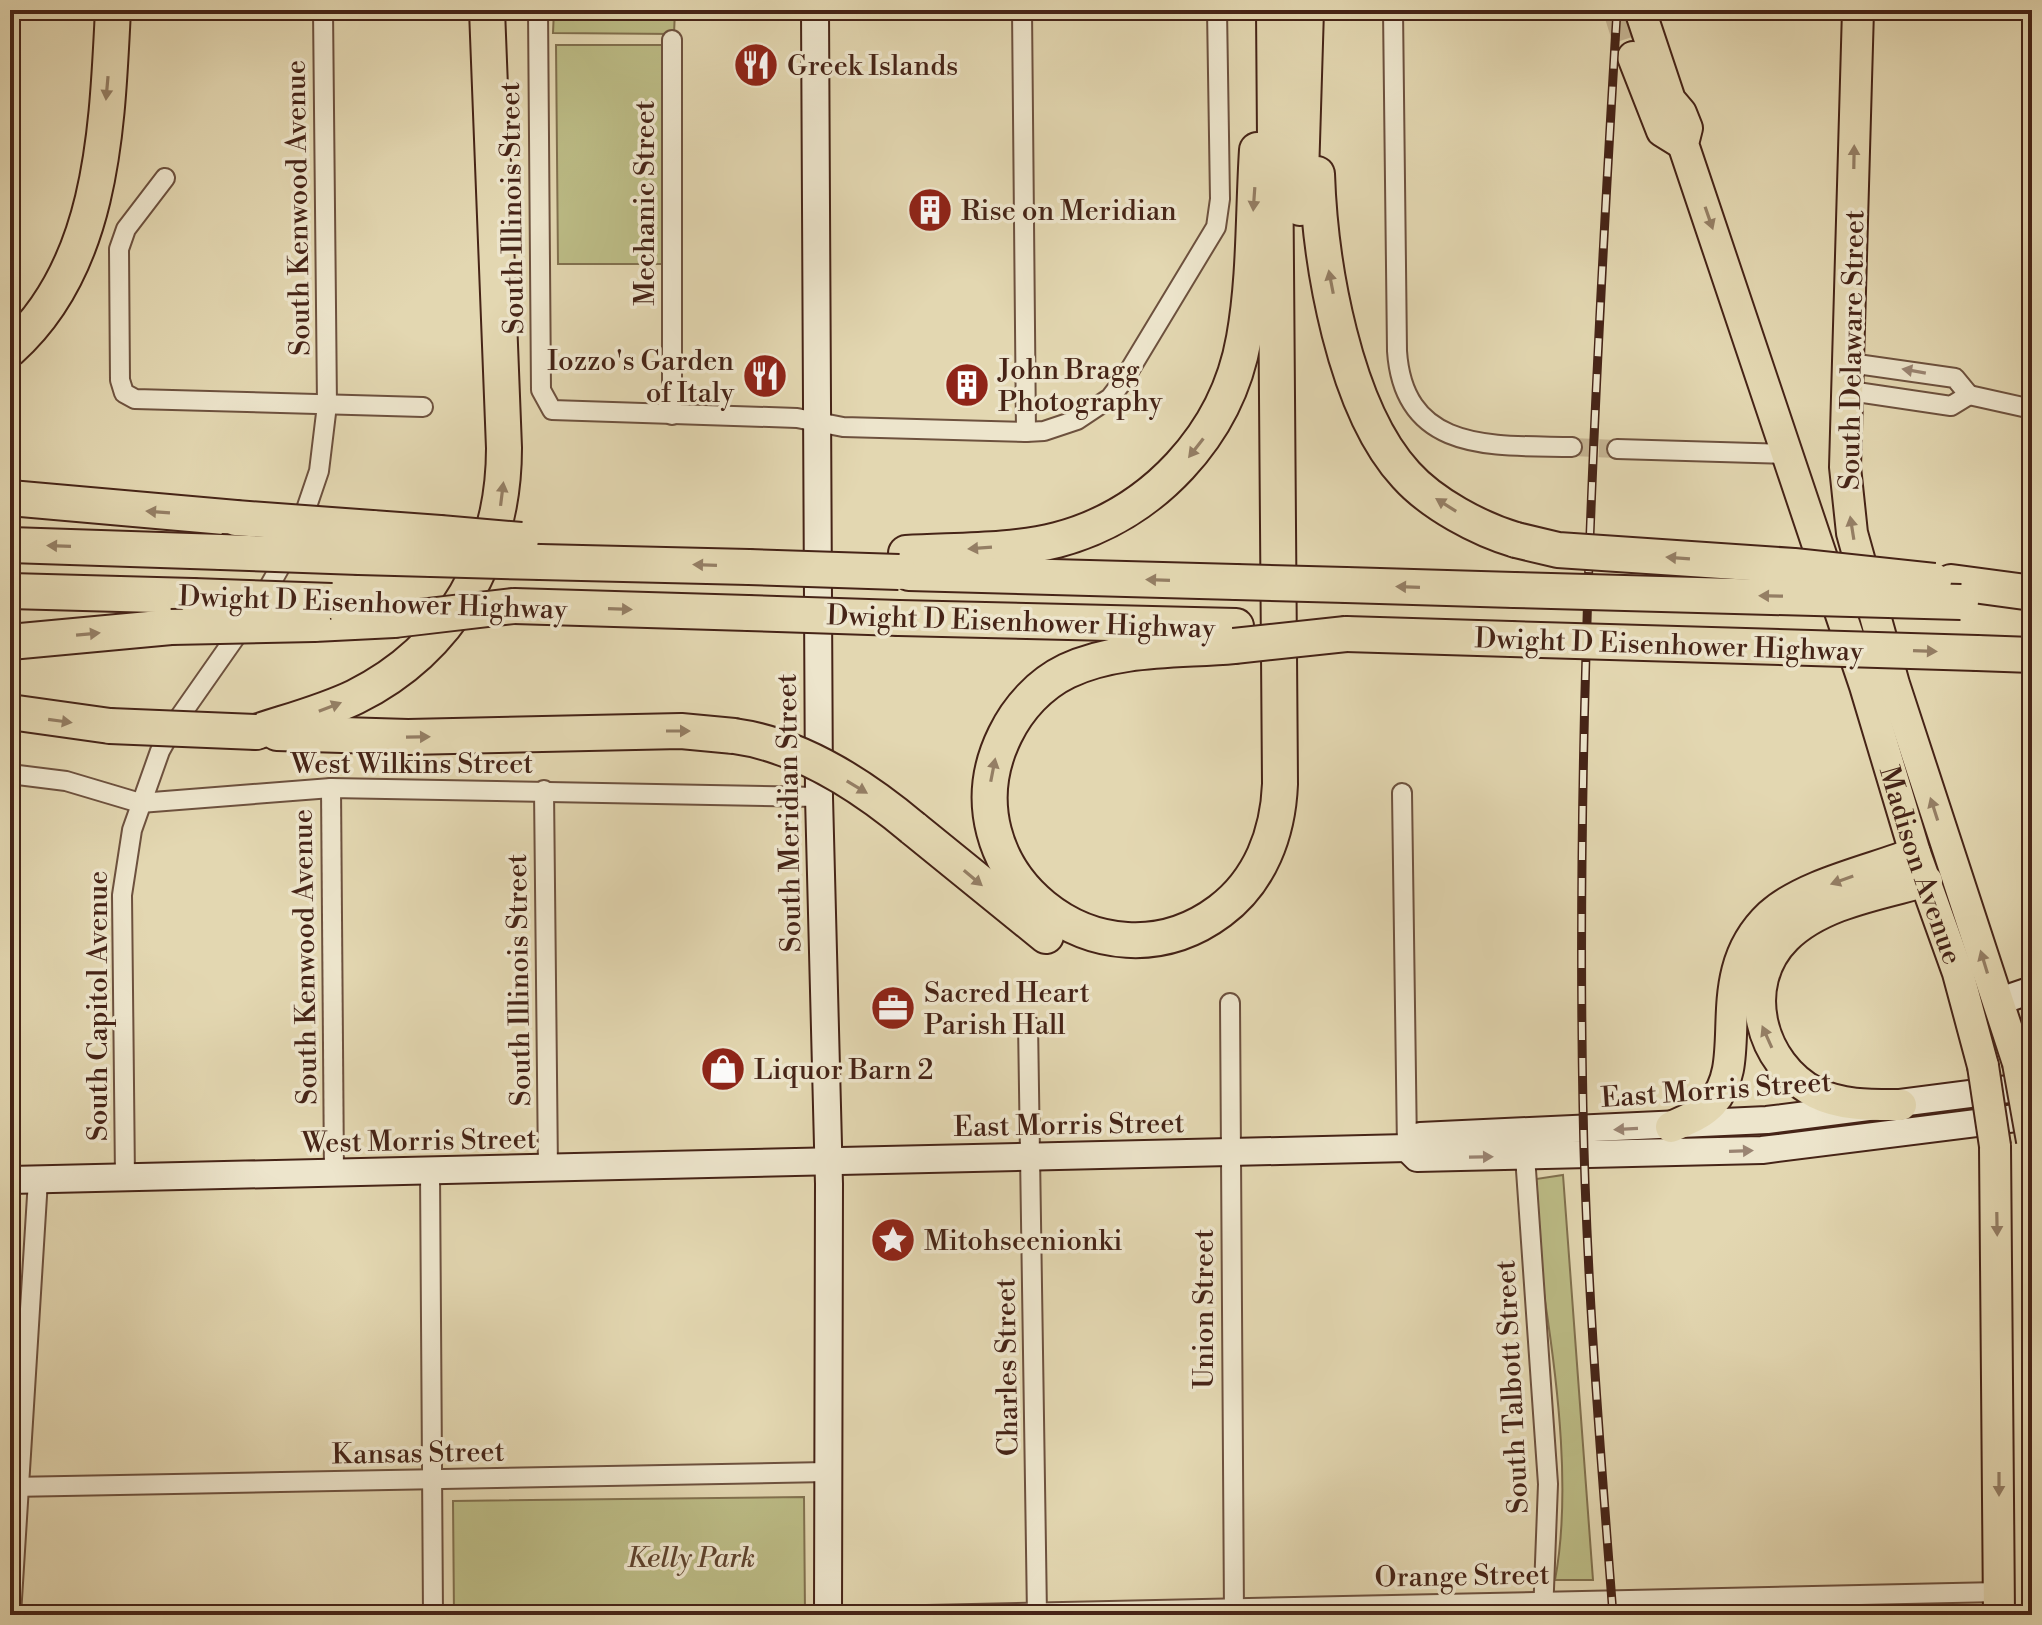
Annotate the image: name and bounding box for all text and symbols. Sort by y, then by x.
restaurant icon: Greek Islands [732,41,780,89]
place label: Greek Islands [787,49,958,84]
street label: South Kenwood Avenue [278,60,319,356]
one-way arrow [100,76,113,101]
street label: South Illinois Street [493,81,532,335]
street label: Mechanic Street [628,100,663,306]
one-way arrow [1848,144,1861,169]
building icon: Rise on Meridian [906,186,954,234]
one-way arrow [1247,187,1260,212]
place label: Rise on Meridian [961,194,1177,229]
one-way arrow [1703,206,1716,230]
street label: South Delaware Street [1833,210,1872,490]
one-way arrow [1324,270,1337,295]
place label: Iozzo's Garden of Italy [547,344,734,411]
restaurant icon: Iozzo's Garden of Italy [741,352,789,400]
place label: John Bragg Photography [997,353,1163,420]
building icon: John Bragg Photography [943,361,991,409]
one-way arrow [1901,365,1926,377]
one-way arrow [1188,438,1204,458]
one-way arrow [495,481,508,506]
one-way arrow [1435,499,1457,513]
one-way arrow [145,505,170,518]
one-way arrow [1845,515,1858,540]
one-way arrow [46,540,71,553]
one-way arrow [967,542,992,555]
one-way arrow [1665,551,1690,564]
one-way arrow [692,559,717,572]
one-way arrow [1145,573,1170,586]
street label: Dwight D Eisenhower Highway [178,579,568,628]
one-way arrow [1395,580,1420,593]
one-way arrow [1758,590,1783,603]
street label: Dwight D Eisenhower Highway [826,598,1216,647]
one-way arrow [608,603,633,616]
street label: Dwight D Eisenhower Highway [1474,621,1864,670]
one-way arrow [75,627,100,640]
one-way arrow [1913,645,1938,658]
street label: South Meridian Street [770,673,809,953]
one-way arrow [318,700,342,713]
one-way arrow [48,714,73,727]
one-way arrow [666,725,691,737]
one-way arrow [406,731,431,743]
street label: West Wilkins Street [290,747,533,782]
one-way arrow [988,758,1000,783]
street label: Madison Avenue [1871,762,1969,969]
one-way arrow [846,780,868,794]
one-way arrow [1928,797,1940,821]
street label: South Kenwood Avenue [285,809,326,1105]
street label: South Illinois Street [500,853,539,1107]
one-way arrow [963,869,983,886]
street label: South Capitol Avenue [81,871,116,1141]
one-way arrow [1830,875,1854,887]
one-way arrow [1977,950,1990,974]
place label: Sacred Heart Parish Hall [924,976,1090,1043]
office icon: Sacred Heart Parish Hall [869,984,917,1032]
one-way arrow [1760,1025,1773,1049]
shop icon: Liquor Barn 2 [699,1045,747,1093]
place label: Liquor Barn 2 [754,1053,933,1088]
street label: East Morris Street [1600,1065,1833,1116]
street label: East Morris Street [953,1106,1185,1145]
street label: West Morris Street [300,1122,537,1161]
one-way arrow [1613,1123,1638,1136]
one-way arrow [1729,1144,1754,1157]
one-way arrow [1469,1151,1494,1163]
one-way arrow [1991,1212,2003,1237]
place icon: Mitohseenionki [869,1216,917,1264]
place label: Mitohseenionki [924,1224,1122,1259]
street label: Union Street [1187,1229,1222,1389]
street label: South Talbott Street [1488,1259,1537,1515]
street label: Charles Street [988,1277,1027,1456]
street label: Kansas Street [331,1434,505,1473]
one-way arrow [1993,1472,2005,1497]
park label: Kelly Park [627,1541,755,1576]
street label: Orange Street [1374,1557,1550,1596]

